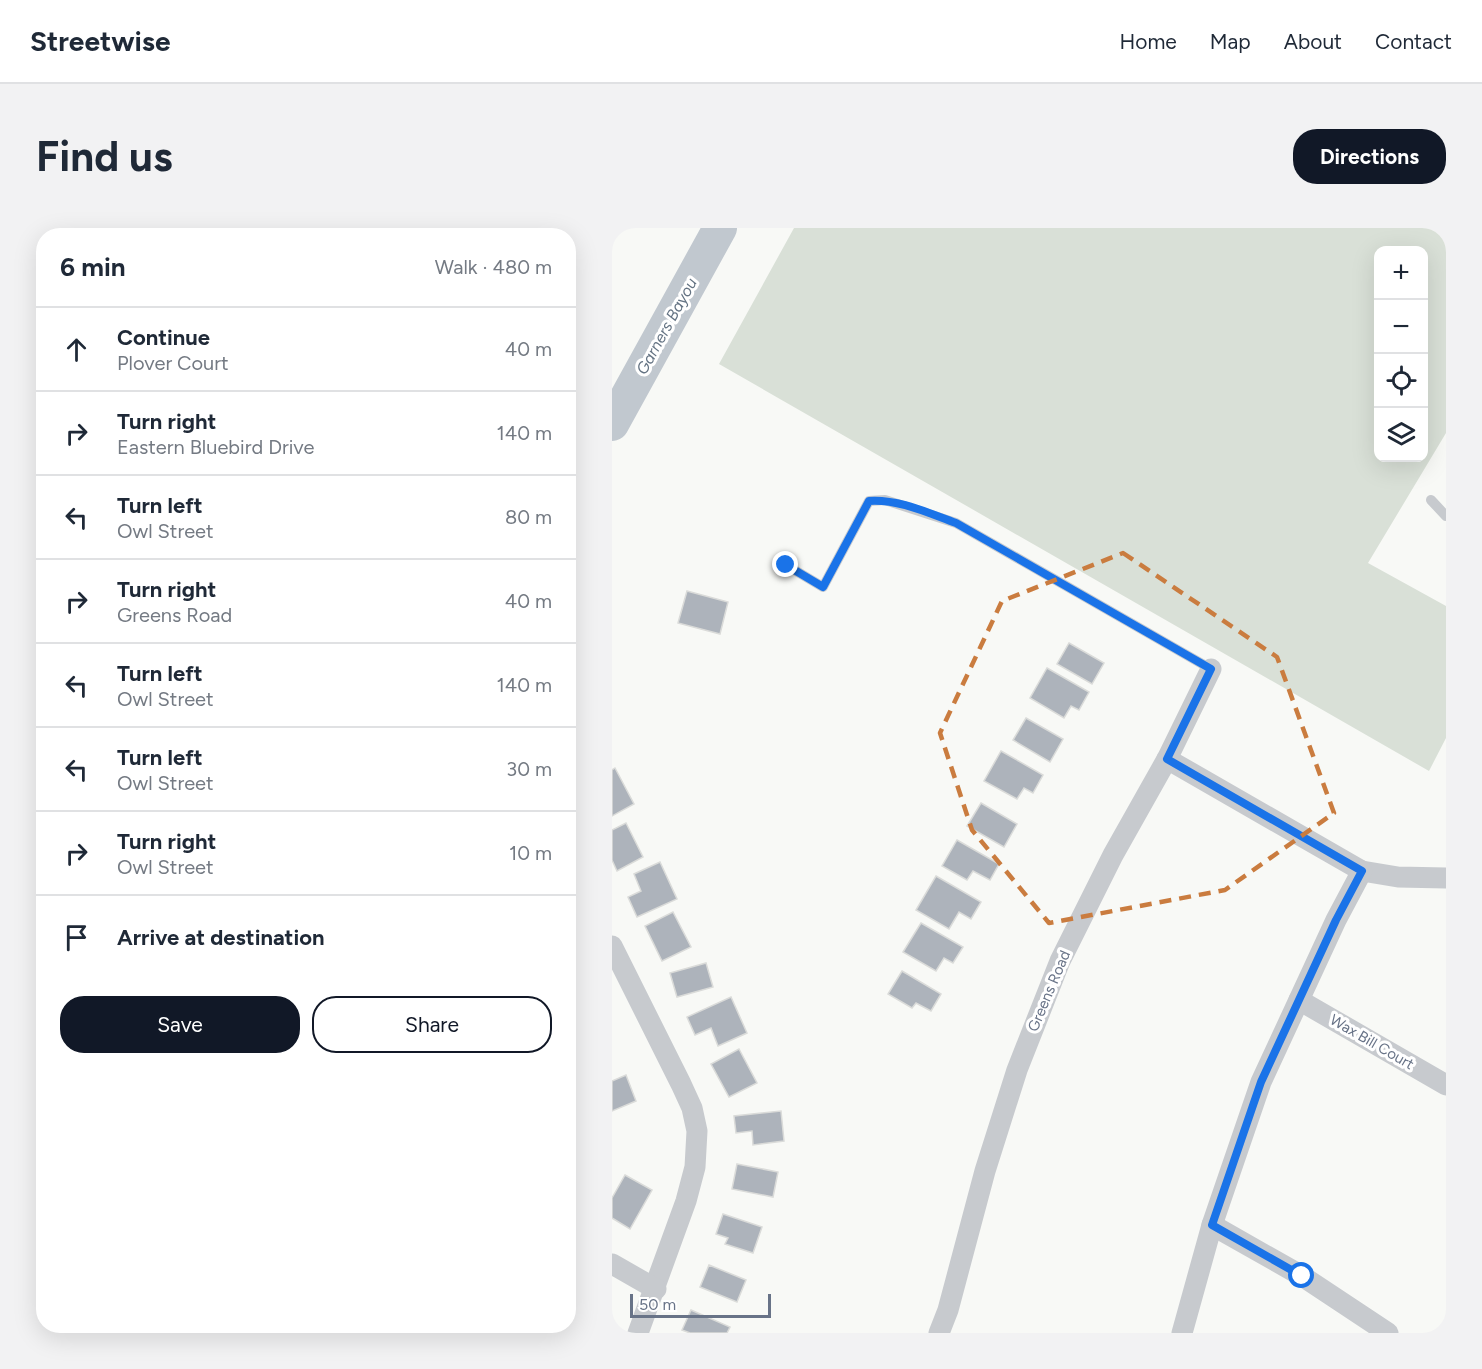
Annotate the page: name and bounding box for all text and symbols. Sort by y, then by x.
text: Streetwise [30,24,170,58]
text: Home [1120,29,1177,54]
text: Map [1210,29,1251,54]
text: About [1284,29,1342,54]
text: Contact [1375,29,1452,54]
button: Directions [1293,129,1446,184]
text: Find us [36,131,173,182]
map controls [1374,246,1428,462]
button: + [1374,246,1428,300]
text: 6 min [60,251,126,283]
text: Walk · 480 m [435,255,552,279]
water label: Garners Bayou [632,275,701,378]
button: − [1374,300,1428,354]
text: Continue [117,324,210,351]
icon: ahead [60,333,93,366]
text: 40 m [505,337,552,361]
text: Plover Court [117,351,229,375]
button: locate [1374,354,1428,408]
text: Turn right [117,408,216,435]
button: layers [1374,408,1428,462]
icon: right [60,417,93,450]
text: 140 m [497,421,552,445]
text: Eastern Bluebird Drive [117,435,314,459]
text: Turn left [117,492,203,519]
icon: left [60,501,93,534]
text: 80 m [505,505,552,529]
text: Owl Street [117,519,214,543]
route end [772,551,798,577]
text: Turn right [117,576,216,603]
icon: right [60,585,93,618]
text: 40 m [505,589,552,613]
text: Greens Road [117,603,232,627]
text: Turn left [117,660,203,687]
icon: left [60,669,93,702]
text: 140 m [497,673,552,697]
text: Owl Street [117,687,214,711]
text: Turn left [117,744,203,771]
icon: left [60,753,93,786]
text: 30 m [506,757,552,781]
text: Owl Street [117,771,214,795]
text: Turn right [117,828,216,855]
icon: right [60,837,93,870]
text: 10 m [509,841,552,865]
text: Owl Street [117,855,214,879]
icon: arrive [60,921,93,954]
text: Arrive at destination [117,924,325,951]
street label: Greens Road [1024,948,1074,1034]
button: Save [60,996,300,1053]
button: Share [312,996,552,1053]
street label: Wax Bill Court [1327,1011,1417,1073]
route start [1288,1262,1314,1288]
scale bar [630,1291,771,1318]
text: 50 m [639,1295,676,1314]

